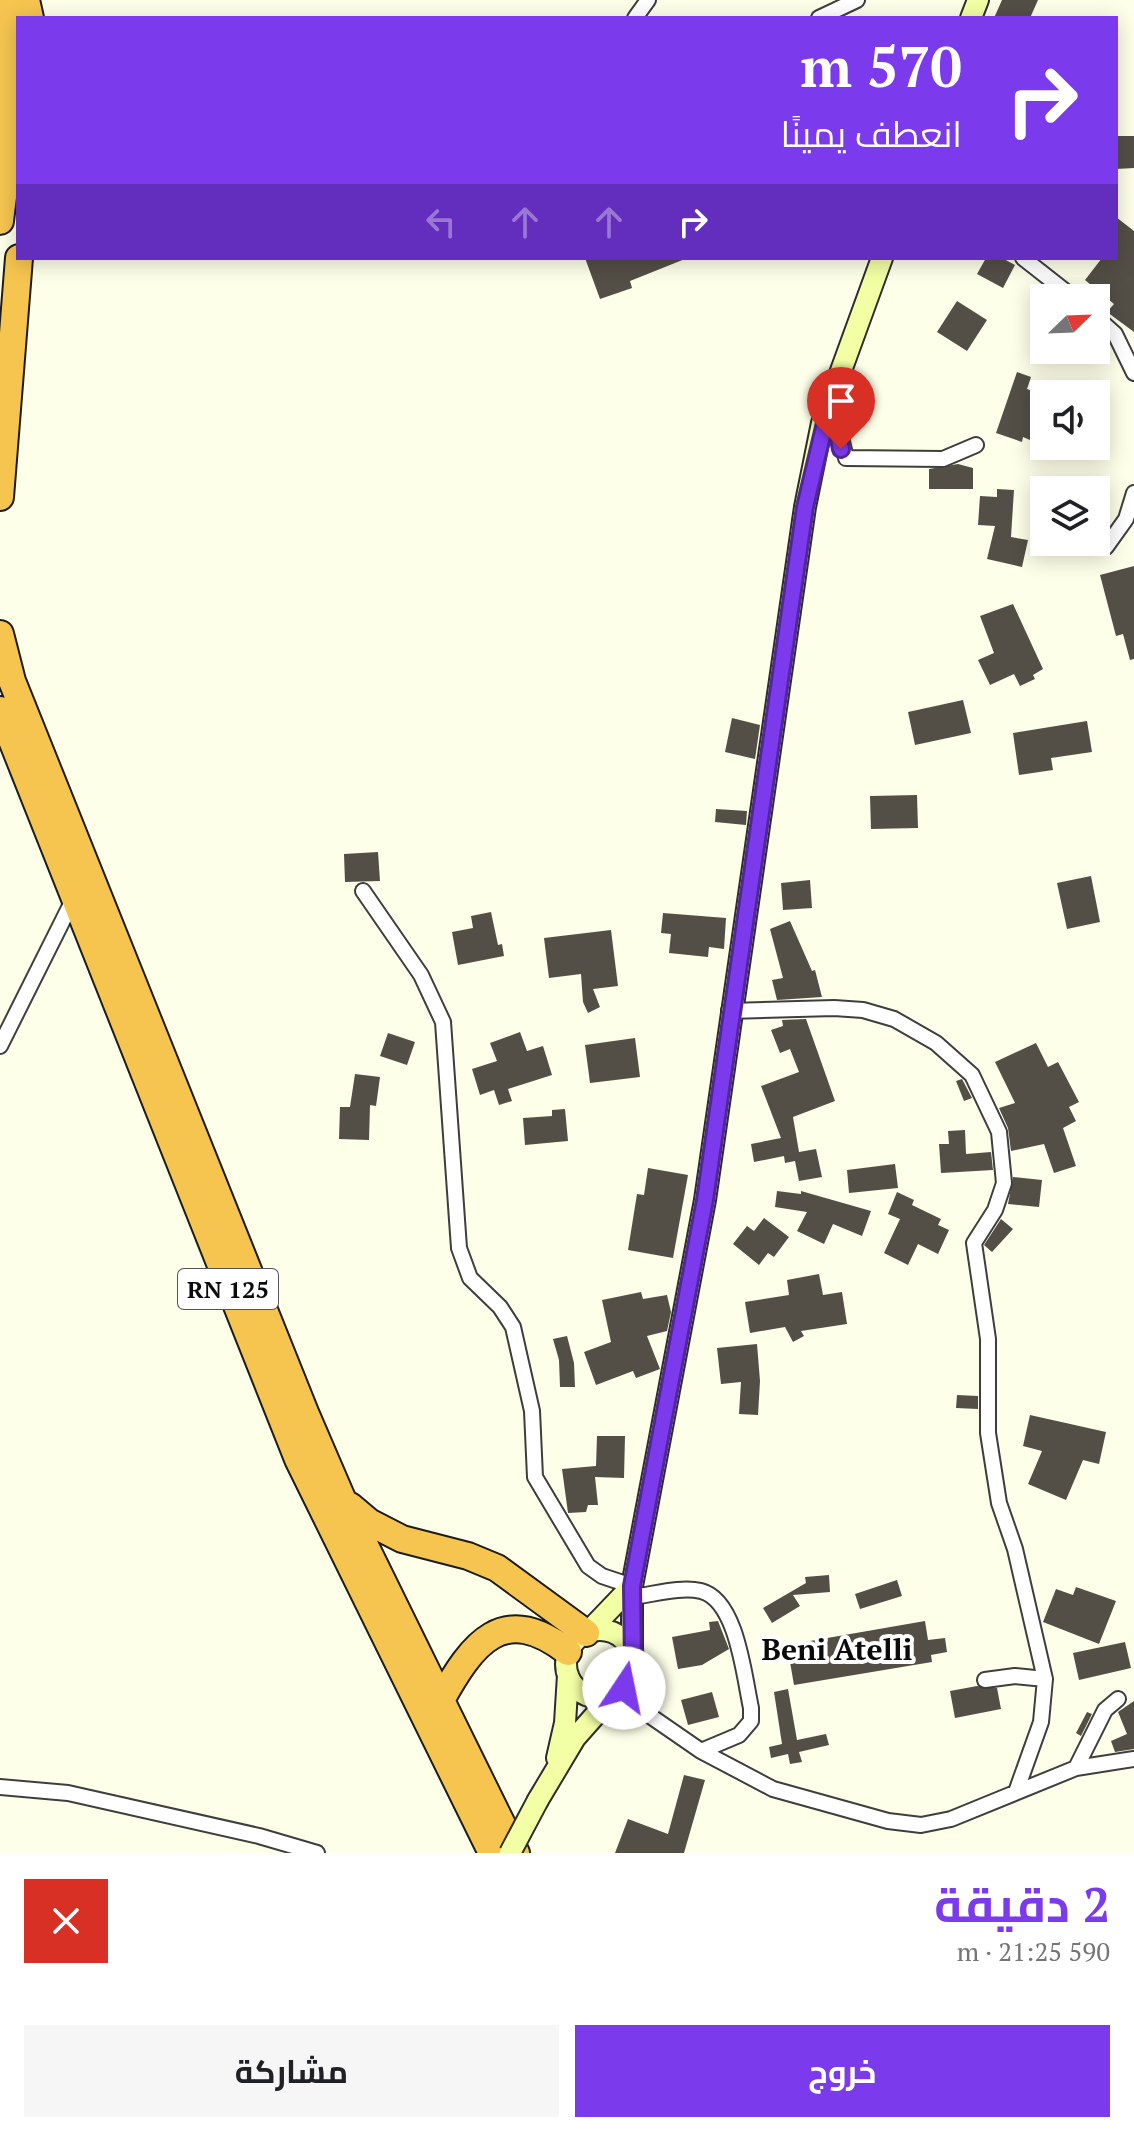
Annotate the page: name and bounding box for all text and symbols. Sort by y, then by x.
text: 570 m [800,29,962,103]
icon: right [990,48,1094,152]
text: انعطف يمينًا [780,110,962,157]
icon: left [419,200,463,244]
icon: ahead [503,200,547,244]
icon: ahead [587,200,631,244]
icon: right [671,200,715,244]
north arrow [1030,284,1110,364]
map controls [1030,284,1110,556]
pin [807,367,875,449]
icon: arrive [819,379,863,423]
button: sound [1030,380,1110,460]
button: layers [1030,476,1110,556]
road number: RN 125 [178,1269,278,1309]
district label: Beni Atelli [761,1629,913,1669]
position arrow [582,1646,666,1730]
text: 2 دقيقة [934,1872,1110,1936]
button: close [24,1879,108,1963]
text: 590 m · 21:25 [957,1934,1110,1968]
button: مشاركة [24,2025,559,2117]
button: خروج [575,2025,1110,2117]

